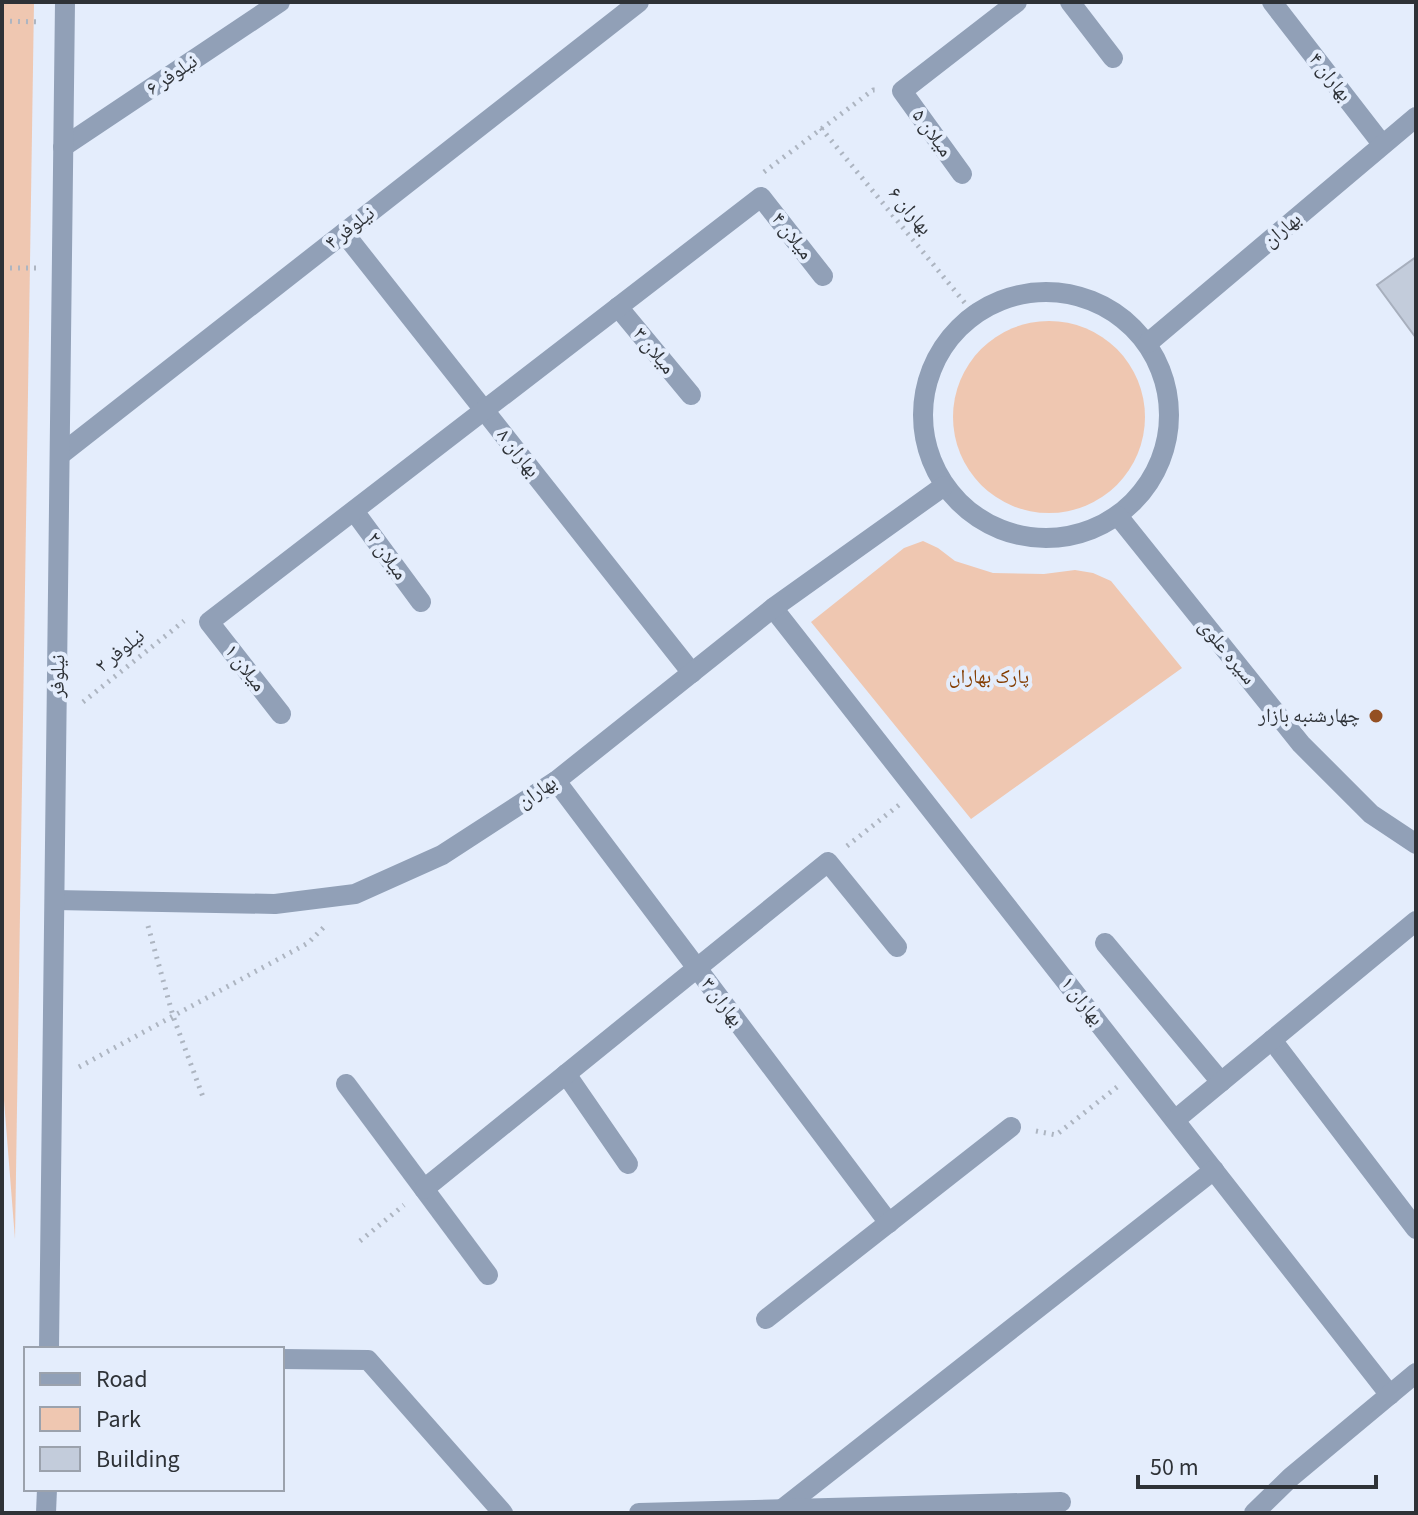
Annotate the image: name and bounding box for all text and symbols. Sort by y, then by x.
street label: بهاران ۴ [1302,47,1358,107]
street label: نیلوفر ۶ [141,48,203,102]
street label: میلان ۵ [905,103,959,163]
street label: بهاران ۶ [881,181,939,241]
street label: نیلوفر ۴ [319,200,381,256]
street label: میلان ۴ [765,206,819,266]
street label: بهاران [1257,206,1307,254]
street label: میلان ۳ [626,322,682,380]
street label: بهاران ۸ [490,423,546,483]
street label: میلان ۲ [360,526,414,586]
street label: سیره علوی [1192,613,1262,691]
street label: نیلوفر ۲ [89,622,151,680]
street label: میلان ۱ [218,638,272,698]
street label: نیلوفر [44,654,72,699]
park label: پارک بهاران [949,663,1029,691]
place label: چهارشنبه بازار [1257,702,1360,730]
marker: چهارشنبه بازار [1367,707,1385,725]
street label: بهاران [512,769,562,815]
street label: بهاران ۳ [694,971,750,1033]
street label: بهاران ۱ [1054,971,1110,1031]
legend [24,1347,284,1491]
text: Road [96,1362,148,1397]
text: Park [96,1402,141,1437]
scale bar [1138,1439,1376,1489]
text: Building [96,1442,180,1477]
text: 50 m [1150,1450,1199,1485]

